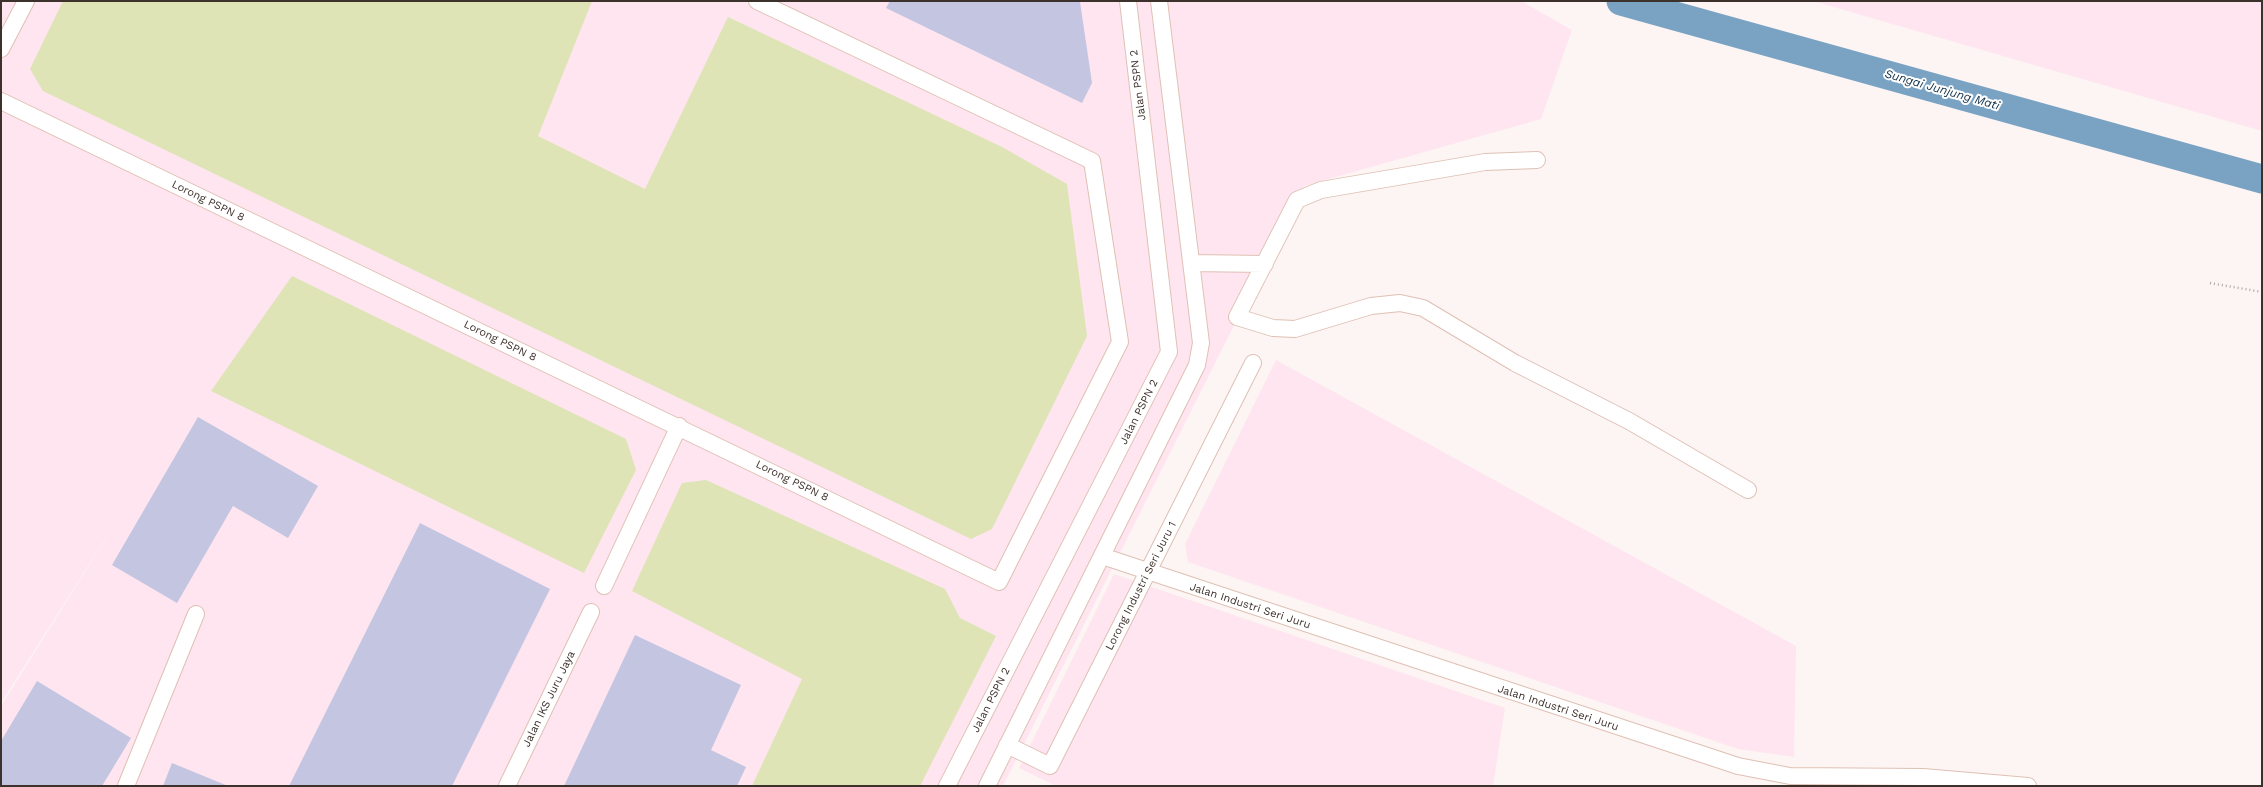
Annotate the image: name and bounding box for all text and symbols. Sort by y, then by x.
street label: Jalan PSPN 2 [1127,49,1149,121]
water label: Sungai Junjung Mati [1883,67,2001,113]
street label: Lorong PSPN 8 [169,178,247,224]
street label: Lorong PSPN 8 [461,318,539,364]
street label: Jalan PSPN 2 [1117,377,1161,447]
street label: Lorong PSPN 8 [753,458,831,504]
street label: Lorong Industri Seri Juru 1 [1103,520,1179,652]
street label: Jalan Industri Seri Juru [1188,580,1312,632]
street label: Jalan IKS Juru Jaya [520,649,578,749]
street label: Jalan PSPN 2 [969,665,1013,735]
street label: Jalan Industri Seri Juru [1496,682,1620,734]

